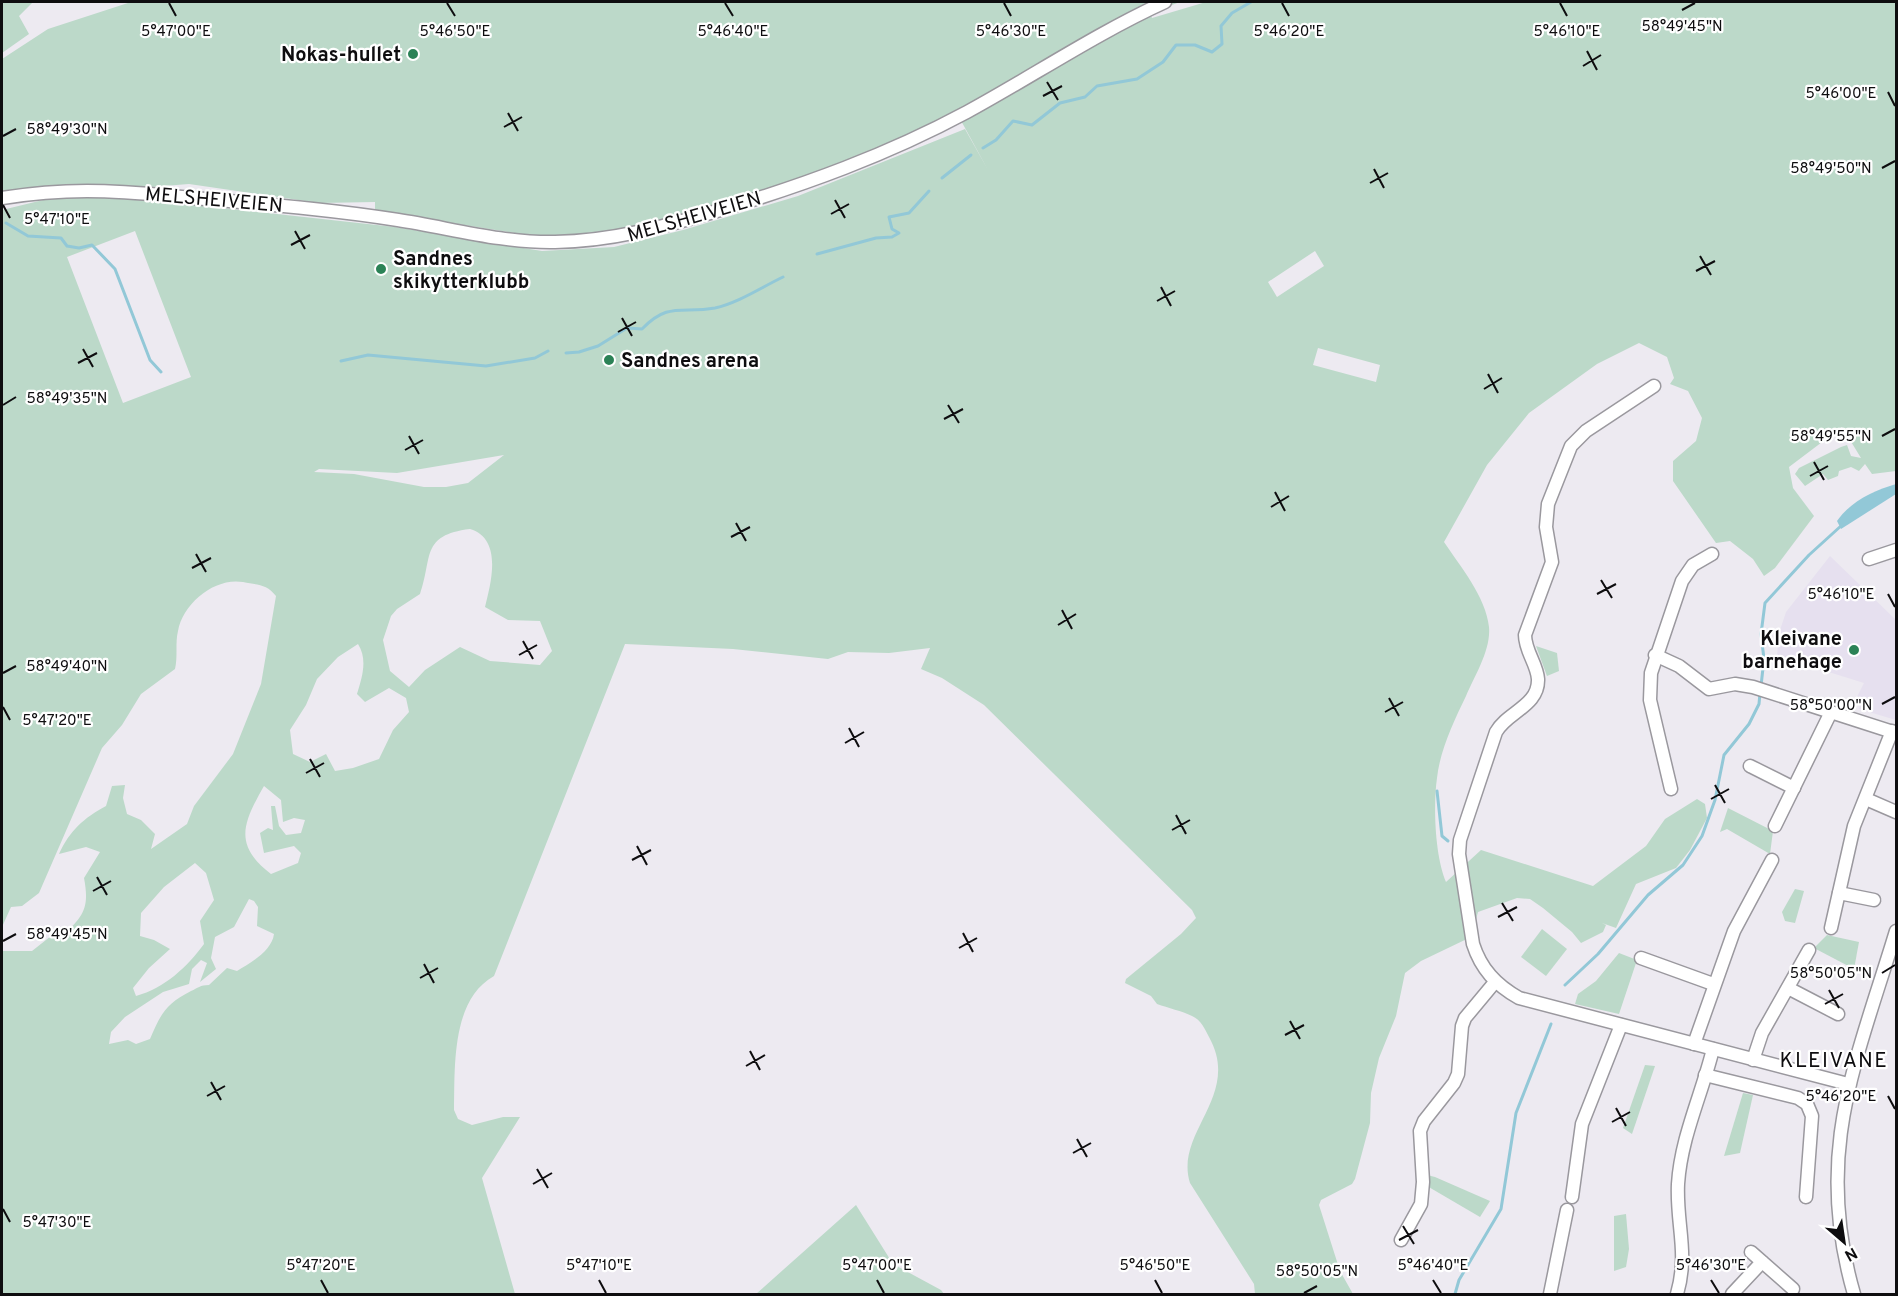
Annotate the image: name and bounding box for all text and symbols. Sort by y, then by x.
text: 58°49'45"N [1641,18,1723,37]
text: 5°47'00"E [141,23,211,42]
text: 5°46'50"E [420,23,490,42]
text: 5°46'40"E [698,23,768,42]
text: 5°46'30"E [976,23,1046,42]
text: 5°46'20"E [1254,23,1324,42]
text: 5°46'10"E [1533,23,1601,42]
place label: Nokas-hullet [281,43,401,69]
marker: Nokas-hullet [406,47,420,61]
text: 5°46'00"E [1805,85,1877,104]
text: 58°49'30"N [26,121,108,140]
text: 58°49'50"N [1790,160,1872,179]
street label: MELSHEIVEIEN [144,182,284,220]
street label: MELSHEIVEIEN [625,186,765,249]
text: 5°47'10"E [24,211,90,230]
place label: Sandnes skikytterklubb [393,247,529,296]
marker: Sandnes skikytterklubb [374,262,388,276]
place label: Sandnes arena [621,349,759,375]
marker: Sandnes arena [602,353,616,367]
text: 58°49'35"N [27,390,107,409]
text: 58°49'55"N [1790,428,1872,447]
text: 5°46'10"E [1807,586,1875,605]
place label: Kleivane barnehage [1742,627,1842,676]
marker: Kleivane barnehage [1847,643,1861,657]
text: 58°49'40"N [26,658,108,677]
text: 58°50'00"N [1790,697,1872,716]
text: 5°47'20"E [22,712,92,731]
text: 58°49'45"N [26,926,108,945]
text: 58°50'05"N [1790,965,1872,984]
district label: KLEIVANE [1780,1048,1888,1075]
text: 5°46'20"E [1806,1088,1876,1107]
north arrow [1814,1212,1874,1272]
text: 5°47'30"E [22,1214,92,1233]
text: N [1840,1242,1860,1265]
text: 5°47'20"E [286,1257,356,1276]
text: 5°47'10"E [566,1257,632,1276]
text: 5°47'00"E [842,1257,912,1276]
text: 5°46'50"E [1120,1257,1190,1276]
text: 5°46'40"E [1398,1257,1468,1276]
text: 5°46'30"E [1676,1257,1746,1276]
text: 58°50'05"N [1276,1263,1358,1282]

